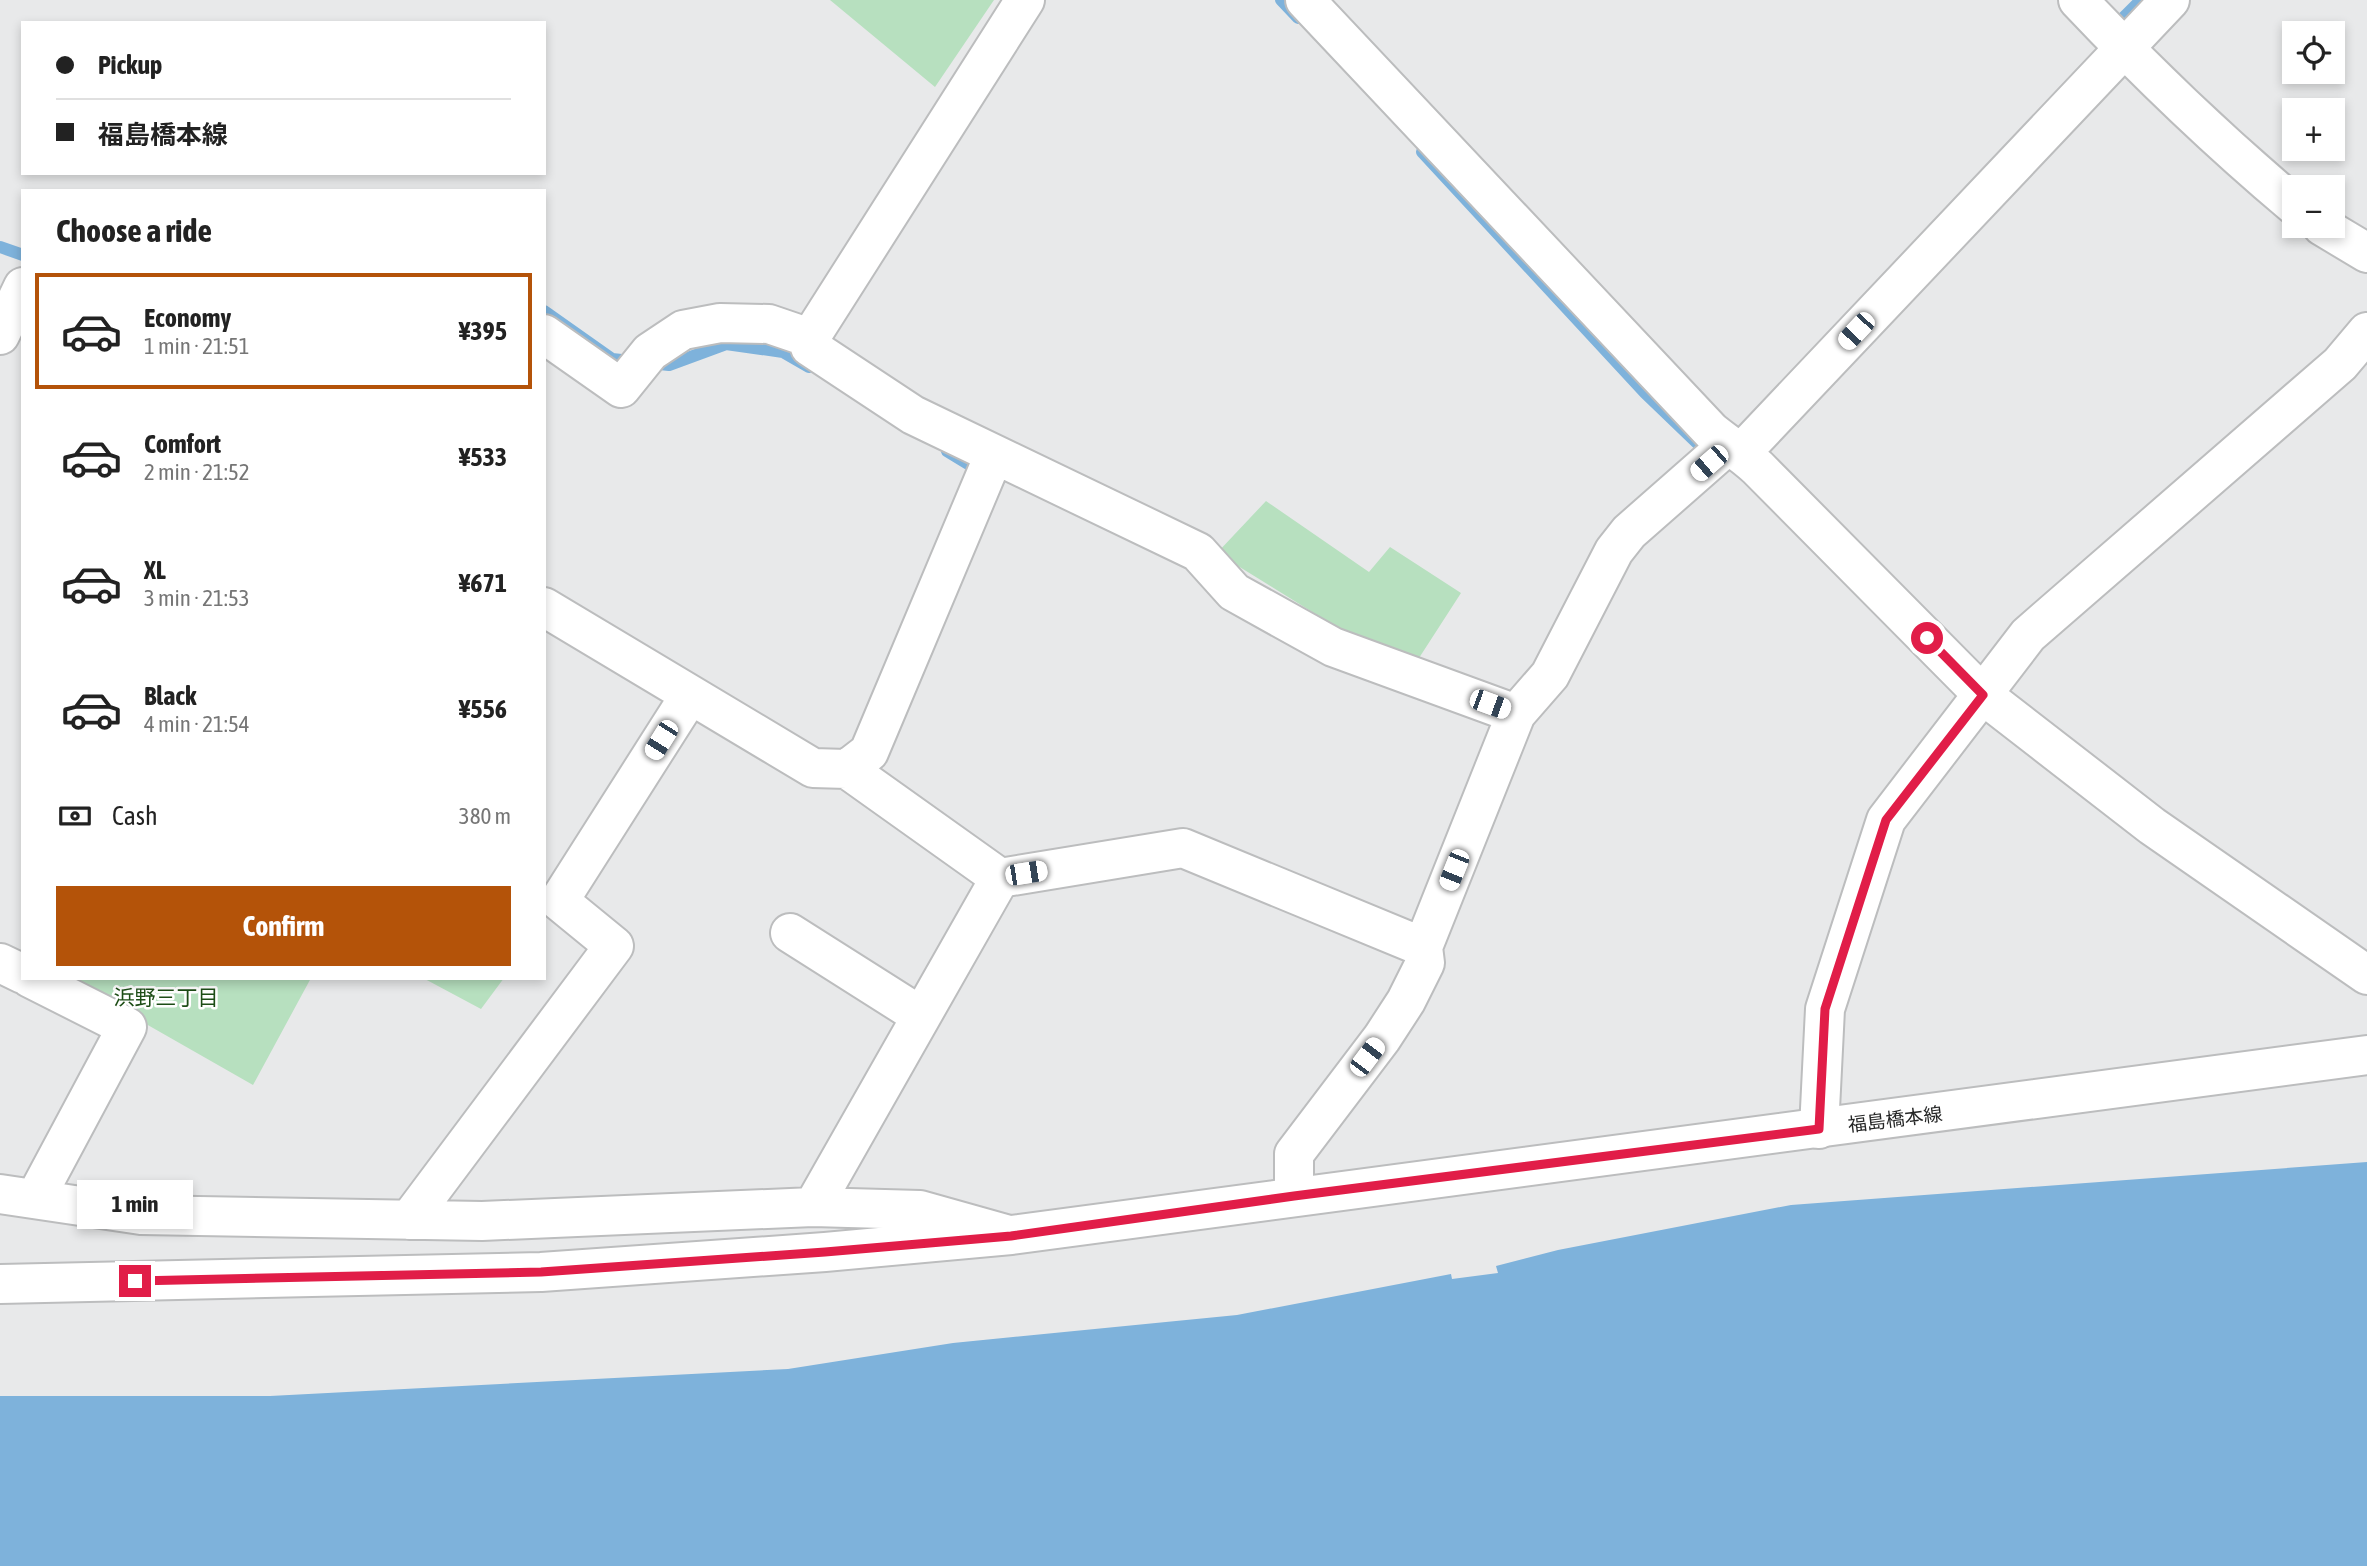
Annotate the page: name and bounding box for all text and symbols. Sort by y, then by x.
map controls [2282,21,2345,238]
button: locate [2282,21,2345,84]
text: Pickup [98,50,162,80]
button: + [2282,98,2345,161]
text: 福島橋本線 [98,120,228,150]
button: − [2282,175,2345,238]
text: Choose a ride [56,212,212,249]
icon: car [60,300,123,363]
text: Economy [144,303,231,333]
car [1834,308,1879,354]
text: ¥395 [459,316,507,346]
text: 1 min · 21:51 [144,333,250,359]
icon: car [60,426,123,489]
text: Comfort [144,429,221,459]
car [1687,441,1732,485]
text: ¥533 [459,442,507,472]
text: 2 min · 21:52 [144,459,250,485]
icon: car [60,552,123,615]
text: XL [144,555,166,585]
text: ¥671 [459,568,507,598]
text: 3 min · 21:53 [144,585,250,611]
route start [1911,622,1943,654]
icon: car [60,678,123,741]
text: Black [144,681,196,711]
car [1467,687,1514,721]
text: ¥556 [459,694,507,724]
text: 4 min · 21:54 [144,711,250,737]
car [641,717,682,763]
icon: cash [56,797,94,835]
text: Cash [112,801,158,831]
text: 380 m [459,803,511,829]
car [1437,847,1472,893]
car [1004,859,1049,887]
button: Confirm [56,886,511,966]
district label: 浜野三丁目 [114,985,219,1009]
car [1346,1034,1389,1080]
street label: 福島橋本線 [1847,1102,1943,1136]
callout: 1 min [77,1180,193,1228]
text: 1 min [112,1191,158,1217]
route end [119,1265,151,1297]

